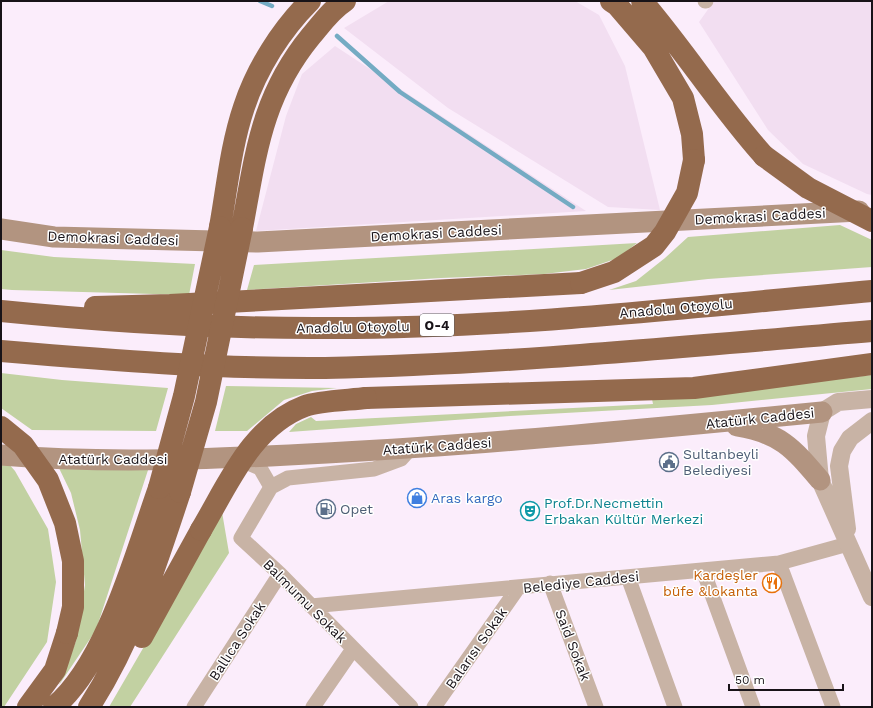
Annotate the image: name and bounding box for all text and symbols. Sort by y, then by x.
street label: Demokrasi Caddesi [694,205,826,227]
street label: Demokrasi Caddesi [370,222,502,244]
street label: Demokrasi Caddesi [47,228,179,248]
street label: Anadolu Otoyolu [619,295,733,321]
road number: O-4 [420,314,454,336]
street label: Anadolu Otoyolu [296,318,410,336]
street label: Atatürk Caddesi [705,404,815,432]
street label: Atatürk Caddesi [382,434,492,458]
place label: Sultanbeyli Belediyesi [683,446,759,478]
street label: Atatürk Caddesi [58,451,168,467]
public building icon: Sultanbeyli Belediyesi [658,451,680,473]
shop icon: Aras kargo [406,487,428,509]
place label: Aras kargo [431,490,503,506]
place label: Prof.Dr.Necmettin Erbakan Kültür Merkezi [544,495,703,527]
fuel station icon: Opet [315,498,337,520]
theatre icon: Prof.Dr.Necmettin Erbakan Kültür Merkezi [519,500,541,522]
place label: Opet [340,501,373,517]
street label: Balmumu Sokak [260,556,350,646]
place label: Kardeşler büfe &lokanta [663,567,758,599]
street label: Belediye Caddesi [522,568,640,596]
restaurant icon: Kardeşler büfe &lokanta [761,572,783,594]
street label: Ballıca Sokak [206,599,268,683]
street label: Balarısı Sokak [442,604,510,692]
street label: Said Sokak [552,607,594,683]
scale bar [729,666,843,692]
text: 50 m [735,673,765,687]

